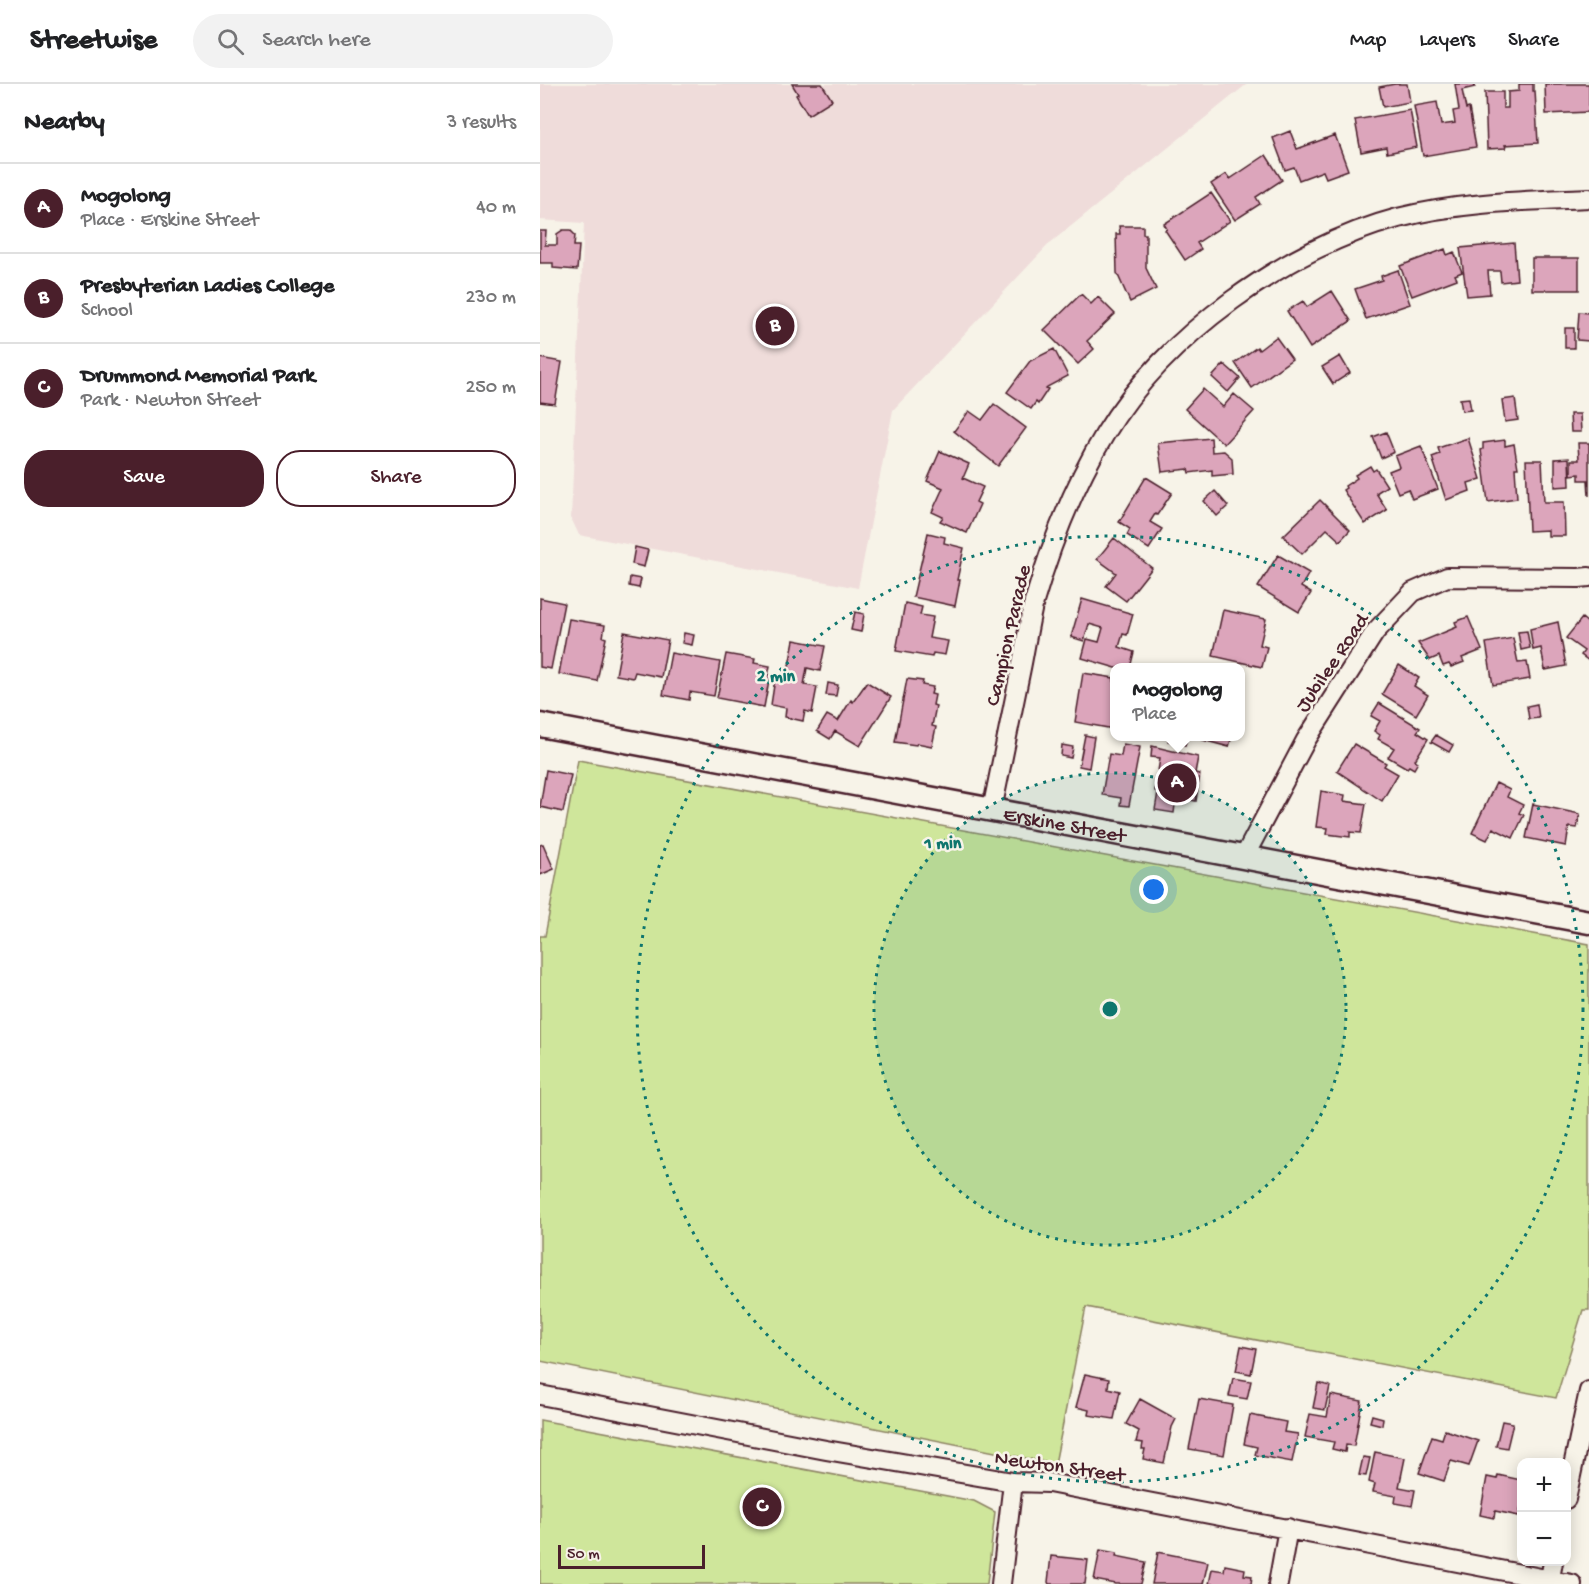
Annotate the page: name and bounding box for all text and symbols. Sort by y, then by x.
search box [193,14,613,68]
text: Streetwise [30,25,157,58]
icon: search [214,25,247,58]
text: Search here [262,28,371,54]
text: Map [1350,29,1386,54]
text: Layers [1419,29,1475,54]
text: Share [1508,29,1559,54]
text: Nearby [24,108,105,139]
text: 3 results [447,112,516,135]
text: Mogolong [81,184,171,210]
text: A [38,197,49,220]
text: 40 m [476,197,516,220]
text: Place · Erskine Street [81,210,258,233]
text: Presbyterian Ladies College [81,274,334,300]
text: B [38,287,49,310]
text: 230 m [466,287,516,310]
text: School [81,300,133,323]
pin: B [756,304,794,348]
text: Drummond Memorial Park [81,364,315,390]
text: C [38,377,49,400]
text: 250 m [465,377,516,400]
text: Park · Newton Street [81,390,260,413]
button: Save [24,450,264,507]
button: Share [276,450,516,507]
street label: Campion Parade [982,562,1039,709]
street label: Jubilee Road [1292,608,1377,718]
popup [1110,663,1245,741]
text: 2 min [757,667,796,688]
text: Mogolong [1133,678,1222,704]
text: Place [1133,704,1176,727]
pin: A [1158,760,1196,806]
street label: Erskine Street [1001,803,1130,851]
text: 1 min [924,834,962,855]
your location [1139,875,1168,904]
centre of rings [1100,999,1120,1019]
street label: Newton Street [993,1447,1129,1490]
map controls [1517,1458,1571,1566]
button: + [1517,1458,1571,1512]
pin: C [742,1484,782,1530]
button: − [1517,1512,1571,1566]
scale bar [558,1542,705,1570]
text: 50 m [567,1546,600,1565]

